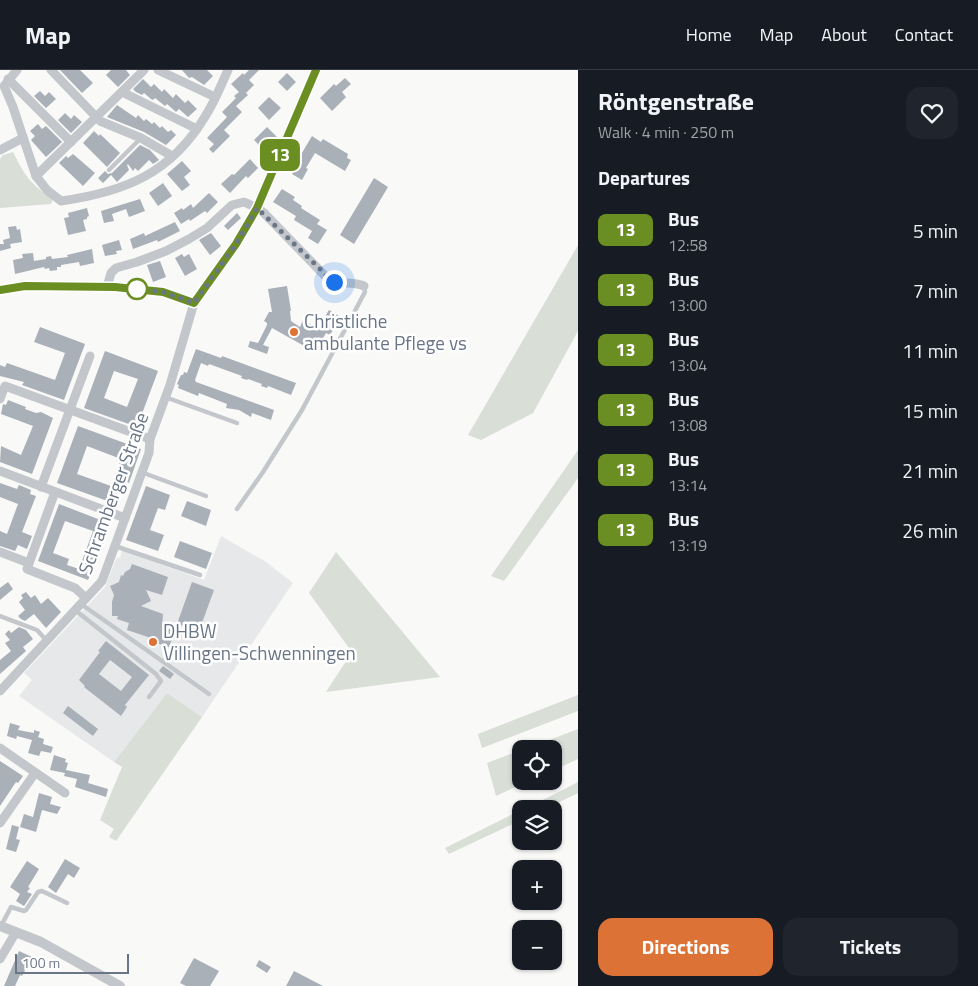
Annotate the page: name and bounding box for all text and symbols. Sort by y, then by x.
text: Map [25,17,71,53]
text: Home [686,21,732,48]
text: Map [760,21,793,48]
text: About [821,21,867,48]
text: Contact [895,21,953,48]
text: Röntgenstraße [598,83,754,119]
button: heart [906,87,958,139]
text: Walk · 4 min · 250 m [598,120,734,144]
line badge: 13 [258,139,302,171]
text: 13 [270,141,290,168]
text: Departures [598,163,690,192]
text: Bus [668,204,699,233]
text: 13 [615,216,636,243]
text: 5 min [913,216,958,245]
text: 12:58 [668,233,707,257]
text: Bus [668,264,699,293]
your location [322,270,347,295]
text: 13 [615,276,636,303]
text: 7 min [913,276,958,305]
unlabelled marker [126,278,148,300]
text: 13:00 [668,293,707,317]
place label: Christliche ambulante Pflege vs [304,306,467,357]
text: Bus [668,324,699,353]
marker: Christliche ambulante Pflege vs [288,326,300,338]
text: 13 [615,336,636,363]
text: 11 min [902,336,958,365]
text: 13:04 [668,353,707,377]
text: Bus [668,384,699,413]
text: 13 [615,396,636,423]
text: 15 min [902,396,958,425]
street label: Schramberger Straße [70,408,155,578]
text: 13:08 [668,413,707,437]
text: Bus [668,444,699,473]
text: 13 [615,456,636,483]
text: 21 min [902,456,958,485]
text: 13:14 [668,473,707,497]
text: Bus [668,504,699,533]
text: 13 [615,516,636,543]
text: 26 min [902,516,958,545]
text: 13:19 [668,533,707,557]
place label: DHBW Villingen-Schwenningen [163,616,356,667]
marker: DHBW Villingen-Schwenningen [147,636,159,648]
map controls [512,740,562,970]
button: locate [512,740,562,790]
button: layers [512,800,562,850]
button: + [512,860,562,910]
button: Directions [598,918,773,976]
button: Tickets [783,918,958,976]
button: − [512,920,562,970]
scale bar [15,951,129,974]
text: 100 m [22,952,60,973]

